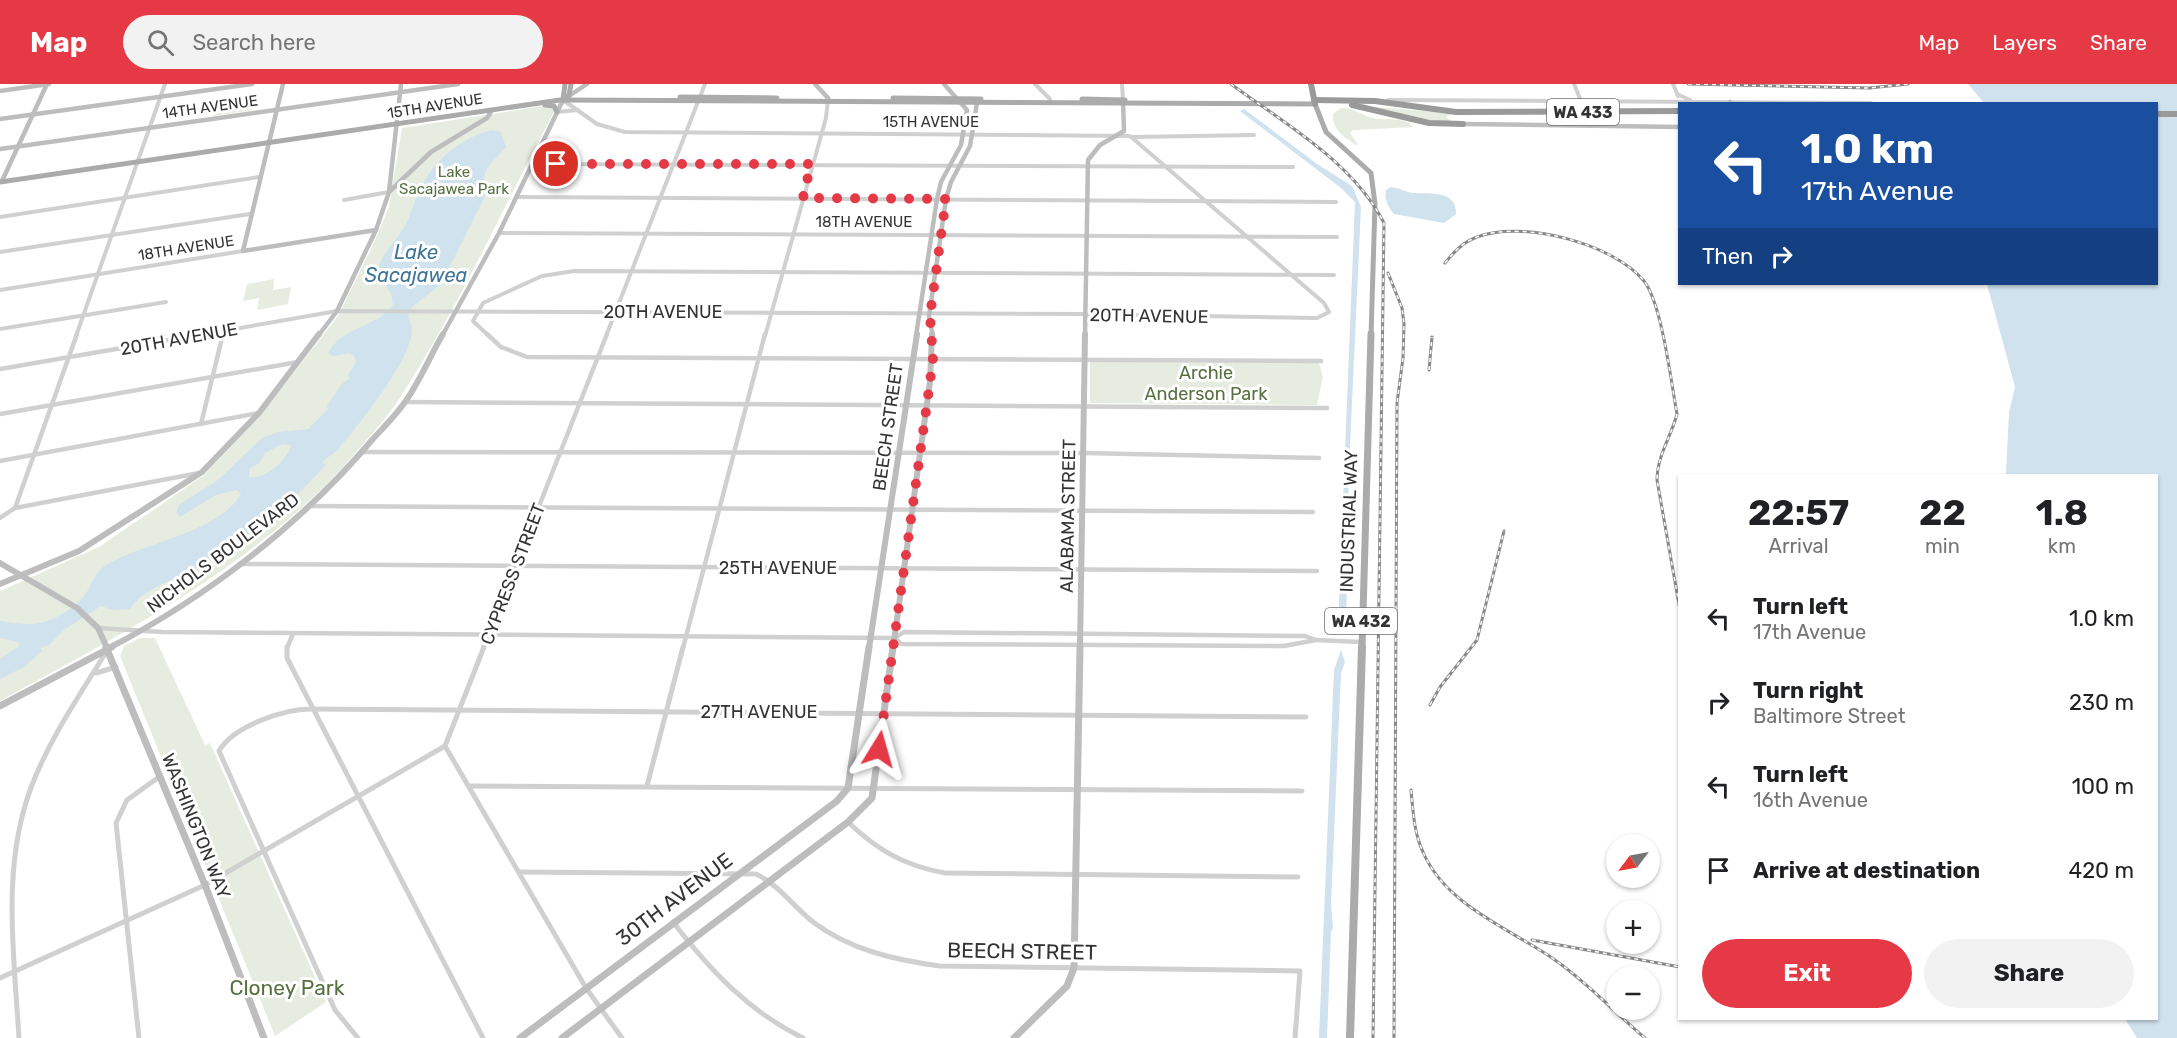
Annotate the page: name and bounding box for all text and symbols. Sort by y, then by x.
search box [123,15,543,69]
text: Map [30,26,87,59]
icon: search [144,26,177,59]
text: Search here [192,29,316,56]
text: Map [1918,30,1959,55]
text: Layers [1992,30,2057,55]
text: Share [2090,30,2147,55]
street label: 15TH AVENUE [386,90,484,122]
street label: 14TH AVENUE [161,91,259,123]
road number: WA 433 [1547,99,1619,125]
street label: 15TH AVENUE [883,113,979,131]
text: 1.0 km [1801,124,1934,174]
icon: left [1702,126,1780,204]
pin [530,138,581,189]
icon: arrive [539,147,572,180]
park label: Lake Sacajawea Park [399,163,509,198]
text: 17th Avenue [1801,175,1954,207]
street label: 18TH AVENUE [816,213,912,231]
street label: 18TH AVENUE [137,232,235,264]
water label: Lake Sacajawea [365,240,467,287]
icon: right [1765,240,1798,273]
text: Then [1702,243,1753,270]
street label: 20TH AVENUE [604,301,722,323]
street label: 20TH AVENUE [1089,304,1209,328]
street label: 20TH AVENUE [119,318,239,360]
street label: BEECH STREET [868,362,908,492]
park label: Archie Anderson Park [1145,362,1268,405]
street label: ALABAMA STREET [1056,439,1080,593]
street label: INDUSTRIAL WAY [1336,449,1362,593]
street label: NICHOLS BOULEVARD [142,489,304,617]
text: 22:57 [1748,491,1849,534]
text: 22 [1919,491,1966,534]
text: 1.8 [2036,491,2088,534]
street label: CYPRESS STREET [476,500,550,648]
text: Arrival [1768,534,1829,558]
text: min [1925,534,1960,558]
text: km [2048,534,2076,558]
street label: 25TH AVENUE [719,557,837,579]
text: Turn left [1753,593,1848,620]
icon: left [1702,602,1735,635]
text: 1.0 km [2069,605,2134,632]
road number: WA 432 [1325,608,1397,634]
text: 17th Avenue [1753,620,1866,644]
text: Turn right [1753,677,1863,704]
icon: right [1702,686,1735,719]
text: 230 m [2069,689,2134,716]
street label: 27TH AVENUE [701,701,817,723]
text: Baltimore Street [1753,704,1906,728]
position arrow [847,717,911,781]
street label: WASHINGTON WAY [157,750,235,902]
text: Turn left [1753,761,1848,788]
icon: left [1702,770,1735,803]
text: 100 m [2072,773,2134,800]
text: 16th Avenue [1753,788,1868,812]
north arrow [1606,834,1660,888]
map controls [1606,834,1660,1020]
street label: 30TH AVENUE [611,847,737,951]
icon: arrive [1702,854,1735,887]
text: Arrive at destination [1753,857,1980,884]
text: 420 m [2069,857,2134,884]
button: + [1606,900,1660,954]
street label: BEECH STREET [947,937,1097,965]
button: Exit [1702,939,1912,1008]
button: Share [1924,939,2134,1008]
button: − [1606,966,1660,1020]
park label: Cloney Park [229,975,345,1000]

